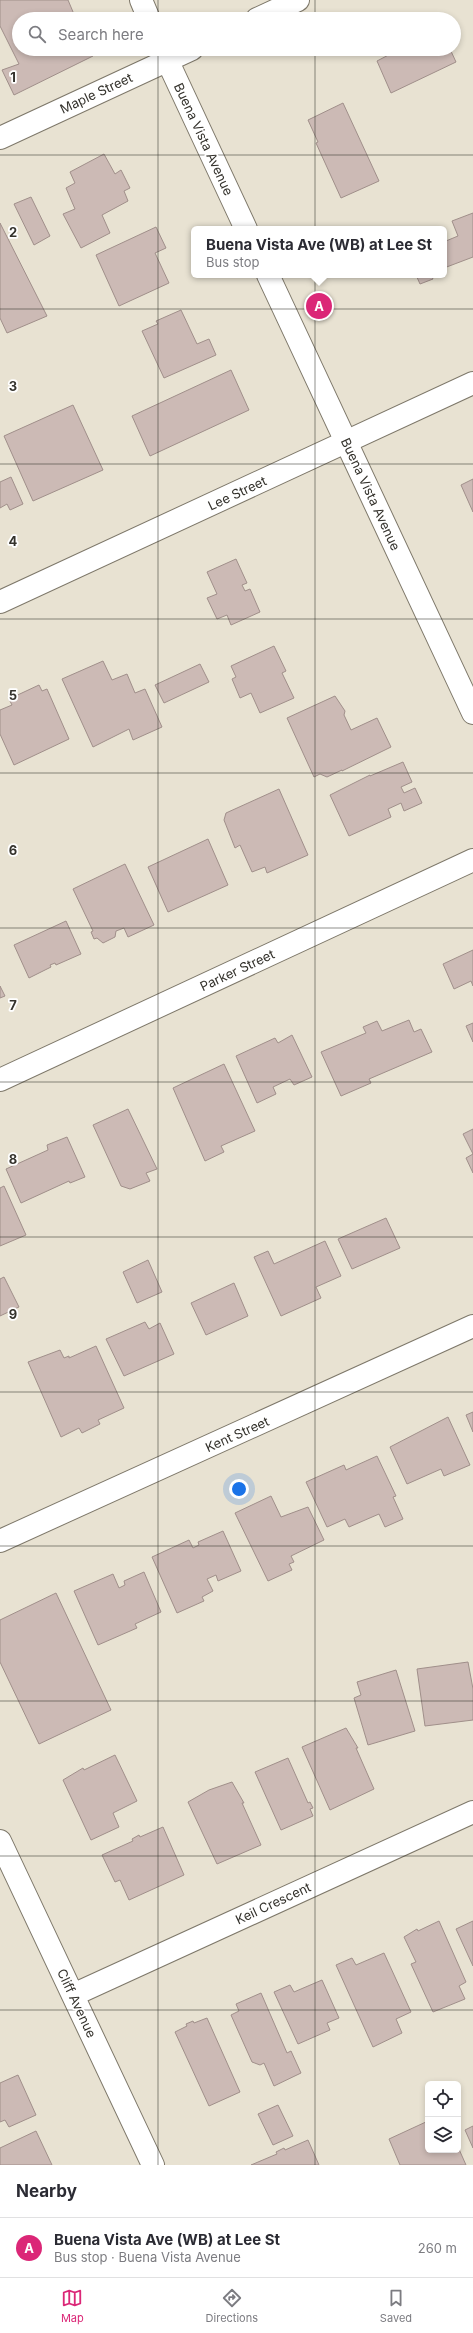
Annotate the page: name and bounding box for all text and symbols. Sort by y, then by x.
search box [12,12,461,56]
icon: search [26,23,48,45]
text: Search here [58,25,144,44]
text: 1 [10,69,16,85]
street label: Maple Street [57,69,135,117]
street label: Buena Vista Avenue [171,80,237,198]
text: 2 [9,224,17,240]
popup [191,226,447,278]
text: Buena Vista Ave (WB) at Lee St [206,235,432,254]
text: Bus stop [206,254,259,270]
pin: A [306,291,332,321]
text: 3 [9,378,17,394]
street label: Buena Vista Avenue [338,435,404,553]
street label: Lee Street [205,472,269,514]
text: 4 [9,533,18,549]
text: 5 [9,687,17,703]
text: 6 [9,842,17,858]
street label: Parker Street [197,946,277,994]
text: 7 [9,997,17,1013]
text: 8 [9,1151,17,1167]
text: 9 [9,1306,17,1322]
street label: Kent Street [203,1413,271,1455]
your location [229,1479,249,1499]
street label: Keil Crescent [233,1879,313,1927]
street label: Cliff Avenue [54,1966,100,2040]
map controls [425,2081,461,2153]
button: locate [425,2081,461,2117]
button: layers [425,2117,461,2153]
text: Nearby [16,2181,77,2201]
text: Buena Vista Ave (WB) at Lee St [54,2230,280,2249]
text: A [24,2240,34,2256]
text: 260 m [418,2240,457,2256]
text: Bus stop · Buena Vista Avenue [54,2249,241,2265]
tab: Map [61,2287,84,2325]
tab: Directions [206,2287,258,2325]
tab: Saved [380,2287,412,2325]

